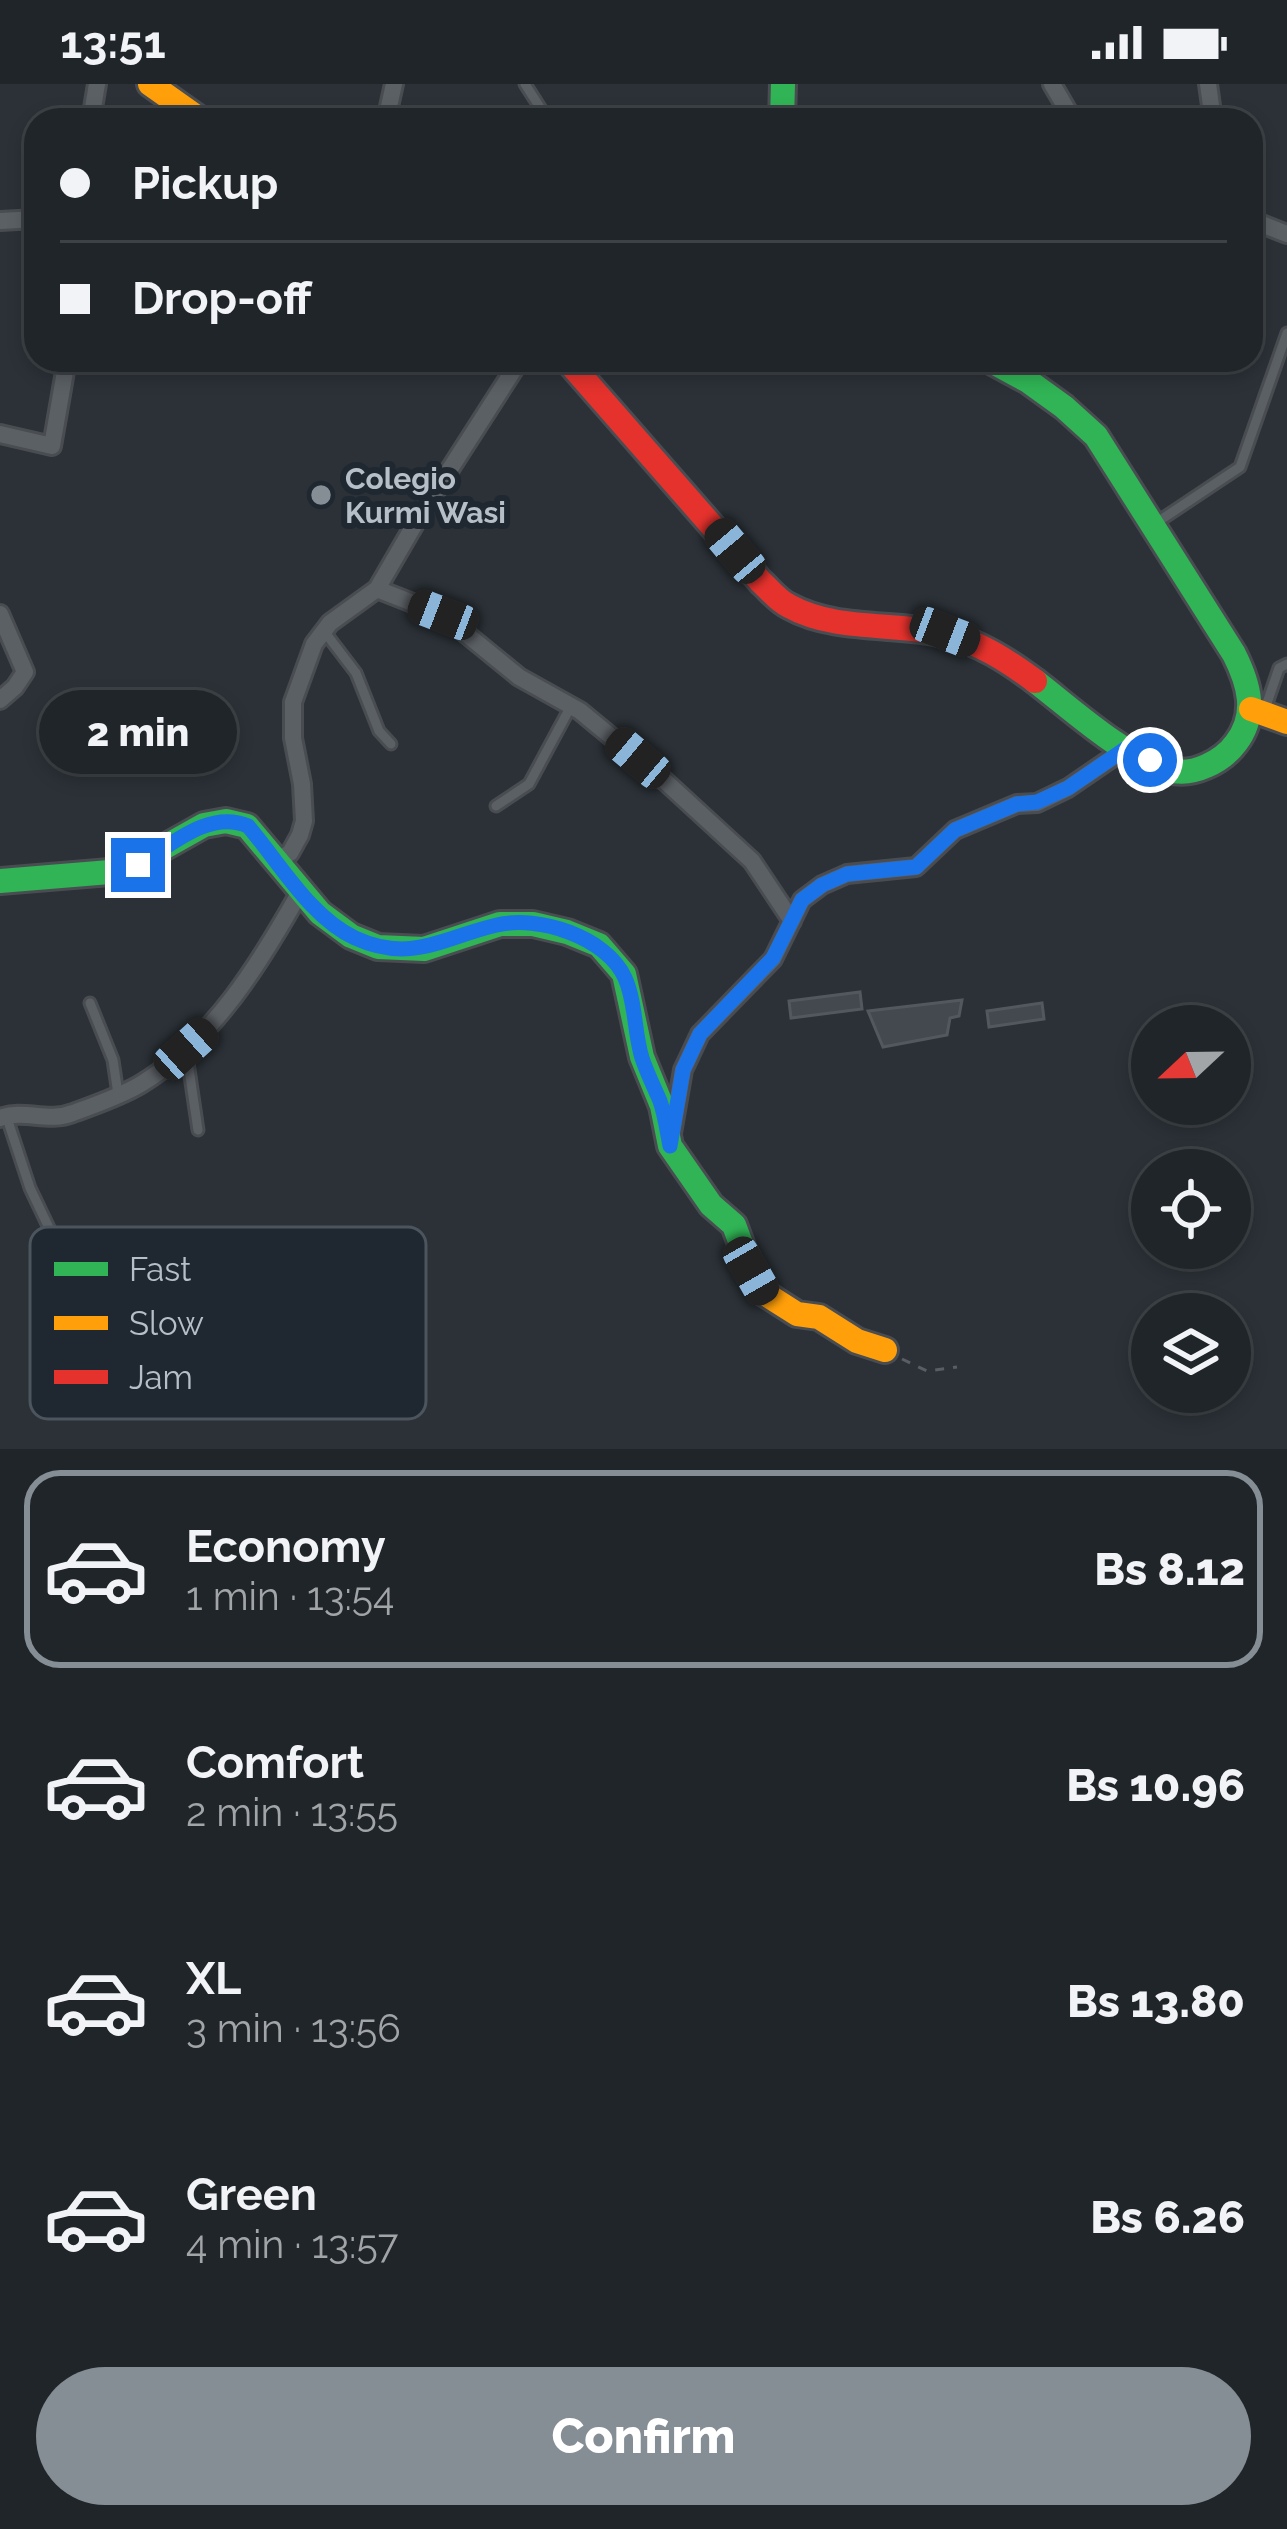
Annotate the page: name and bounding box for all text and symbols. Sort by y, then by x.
text: 13:51 [60,16,166,69]
text: Pickup [132,157,278,210]
text: Drop-off [132,272,312,325]
place label: Colegio Kurmi Wasi [345,461,506,530]
marker: Colegio Kurmi Wasi [308,482,334,508]
car [698,512,772,590]
car [403,585,483,645]
car [905,602,985,662]
callout: 2 min [39,691,237,775]
text: 2 min [87,709,189,755]
car [599,721,677,795]
route start [1123,733,1177,787]
route end [111,838,165,892]
north arrow [1131,1005,1251,1125]
map controls [1131,1005,1251,1413]
car [147,1012,225,1086]
button: locate [1131,1149,1251,1269]
legend [30,1227,426,1419]
car [717,1231,785,1311]
text: Fast [129,1250,191,1289]
button: layers [1131,1293,1251,1413]
text: Slow [129,1304,204,1343]
text: Jam [129,1358,193,1397]
icon: car [42,1515,150,1623]
text: Economy [186,1520,386,1573]
text: Bs 8.12 [1094,1543,1245,1596]
text: 1 min · 13:54 [186,1573,394,1619]
icon: car [42,1731,150,1839]
text: Comfort [186,1736,364,1789]
text: Bs 10.96 [1066,1759,1245,1812]
text: 2 min · 13:55 [186,1789,398,1835]
icon: car [42,1947,150,2055]
text: XL [186,1952,241,2005]
text: Bs 13.80 [1067,1975,1245,2028]
text: 3 min · 13:56 [186,2005,401,2051]
icon: car [42,2163,150,2271]
text: Green [186,2168,317,2221]
text: Bs 6.26 [1090,2191,1245,2244]
text: 4 min · 13:57 [186,2221,398,2267]
button: Confirm [36,2367,1251,2505]

